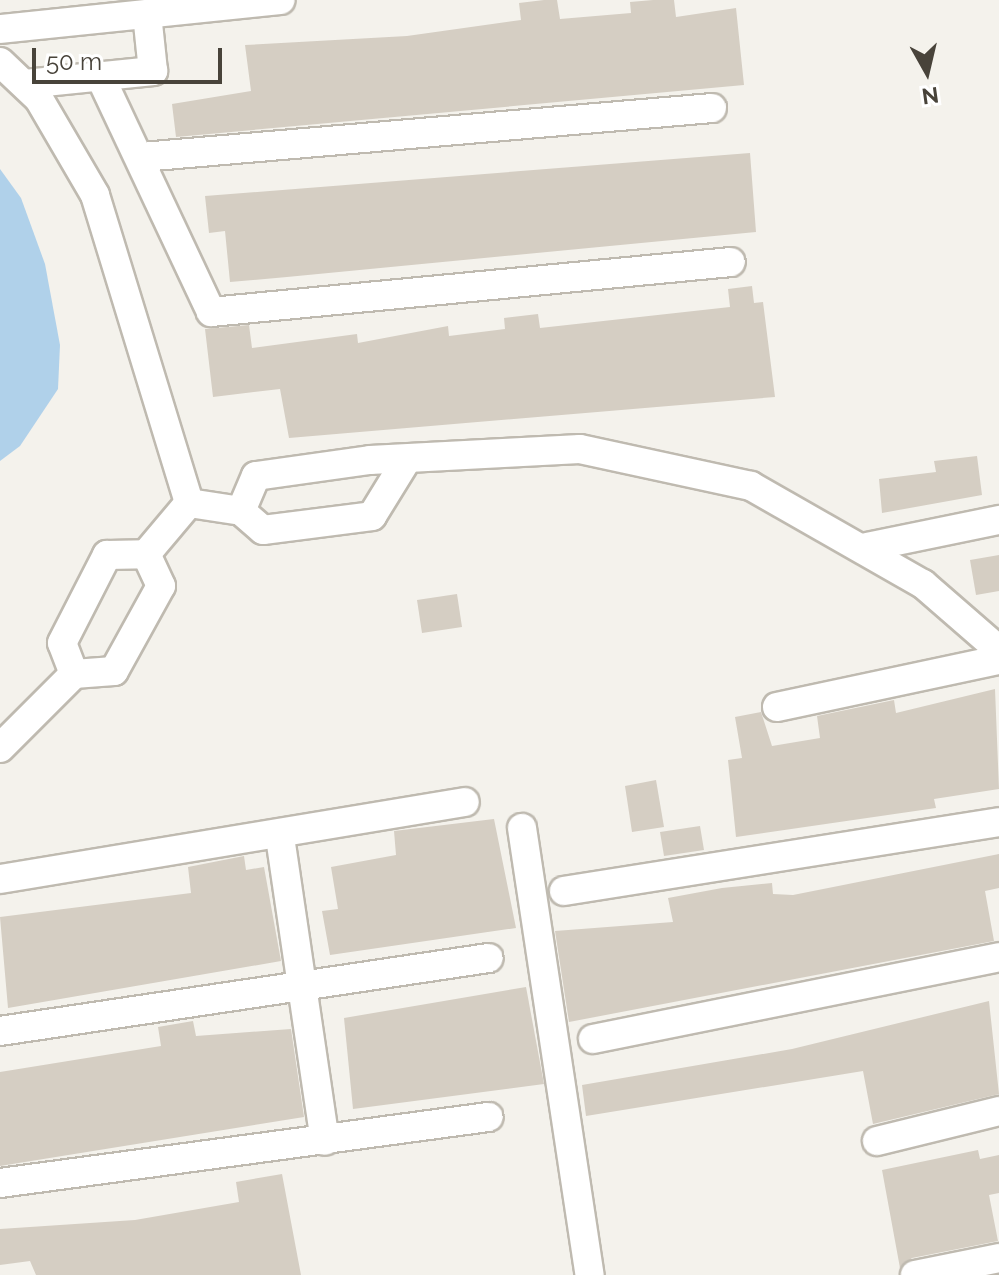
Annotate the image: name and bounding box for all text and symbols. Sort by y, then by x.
scale bar [36,32,226,82]
north arrow [887,32,967,112]
text: 50 m [46,47,102,76]
text: N [920,82,940,110]

